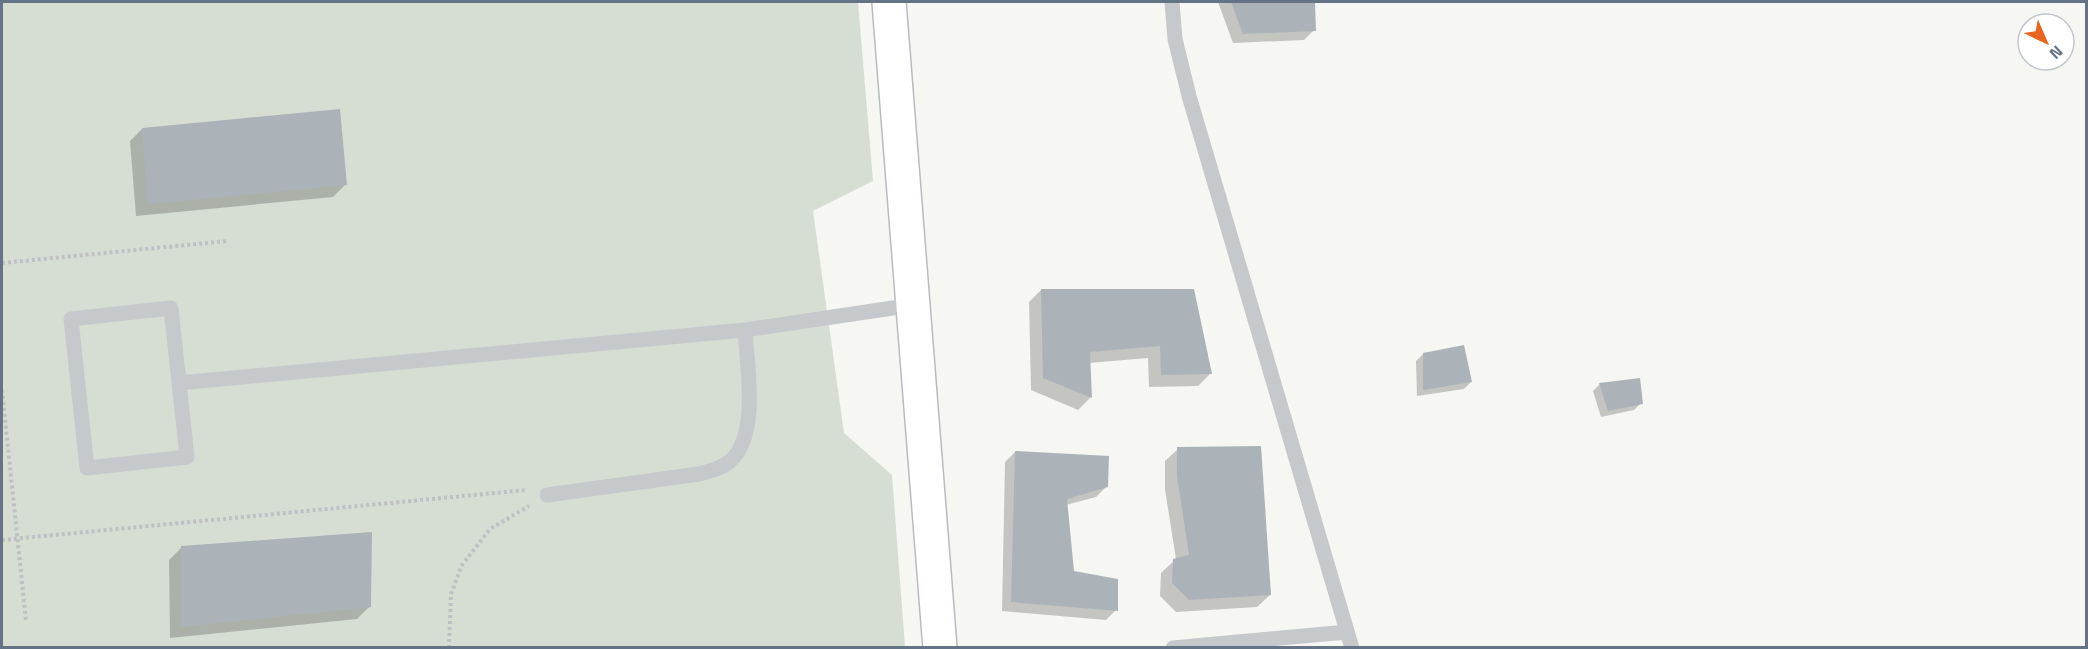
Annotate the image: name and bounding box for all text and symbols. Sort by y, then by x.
north arrow [2016,12,2076,72]
text: N [2044,40,2069,65]

